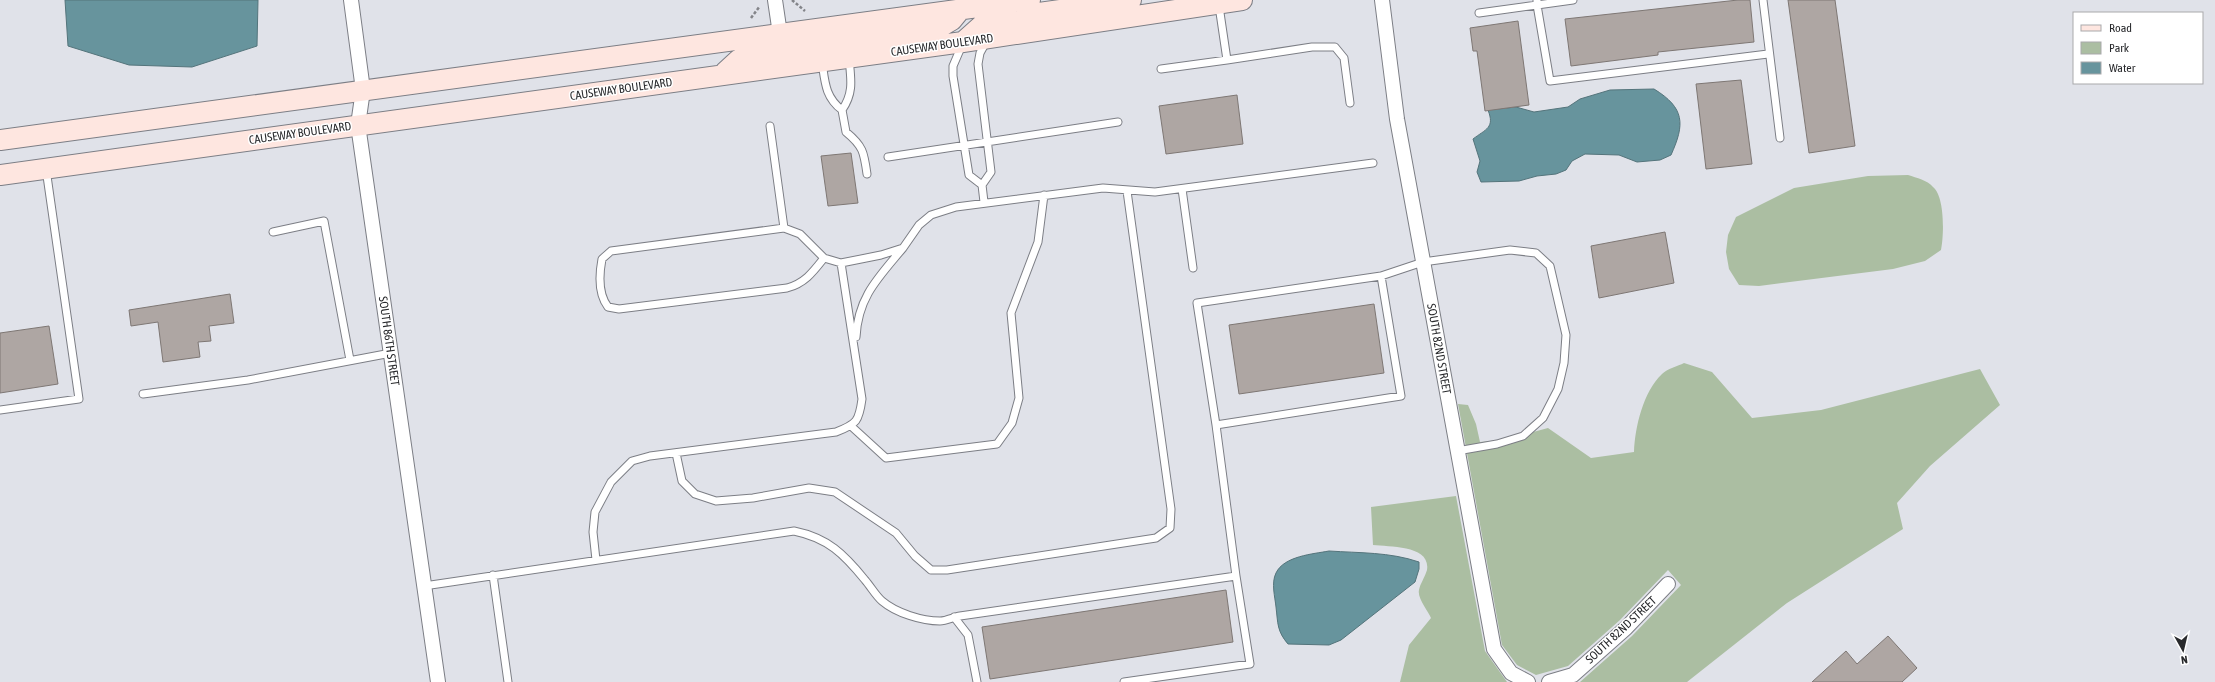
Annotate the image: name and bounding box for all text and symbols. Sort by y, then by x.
legend [2073,12,2203,84]
text: Road [2109,21,2132,35]
street label: CAUSEWAY BOULEVARD [890,31,994,59]
text: Park [2109,41,2130,55]
text: Water [2109,61,2136,75]
street label: CAUSEWAY BOULEVARD [569,75,673,103]
street label: CAUSEWAY BOULEVARD [248,119,352,147]
street label: SOUTH 86TH STREET [376,295,402,387]
street label: SOUTH 82ND STREET [1424,303,1454,396]
street label: SOUTH 82ND STREET [1583,593,1660,666]
north arrow [2163,630,2203,670]
text: N [2180,654,2188,666]

